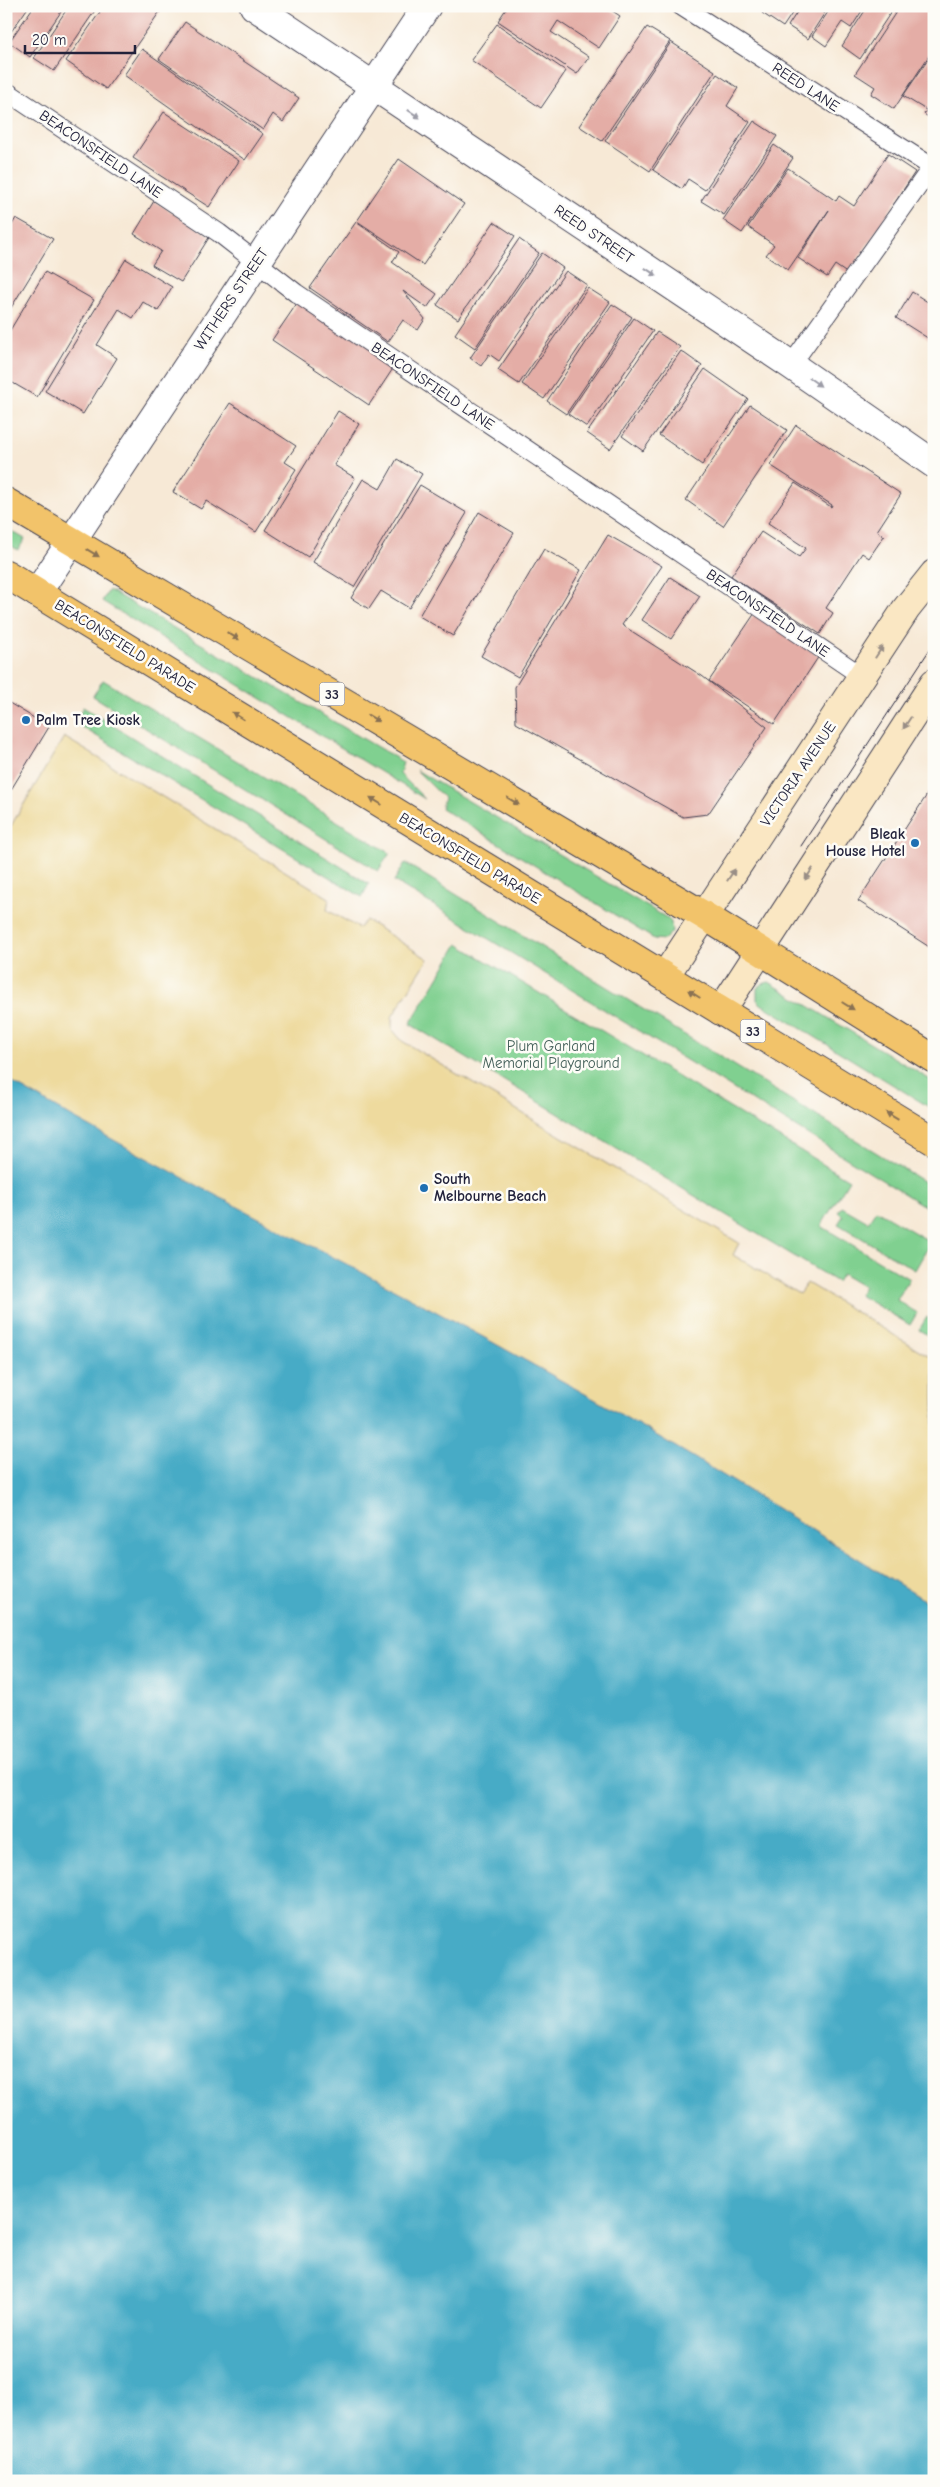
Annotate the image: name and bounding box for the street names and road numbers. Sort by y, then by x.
street label: REED LANE [769,59,843,115]
street label: BEACONSFIELD LANE [36,106,166,202]
street label: REED STREET [551,201,637,267]
street label: WITHERS STREET [190,244,272,354]
street label: BEACONSFIELD LANE [368,338,498,434]
street label: BEACONSFIELD LANE [703,565,833,661]
street label: BEACONSFIELD PARADE [51,595,199,697]
road number: 33 [320,682,344,706]
street label: VICTORIA AVENUE [756,718,840,830]
street label: BEACONSFIELD PARADE [396,809,544,907]
road number: 33 [740,1019,766,1042]

